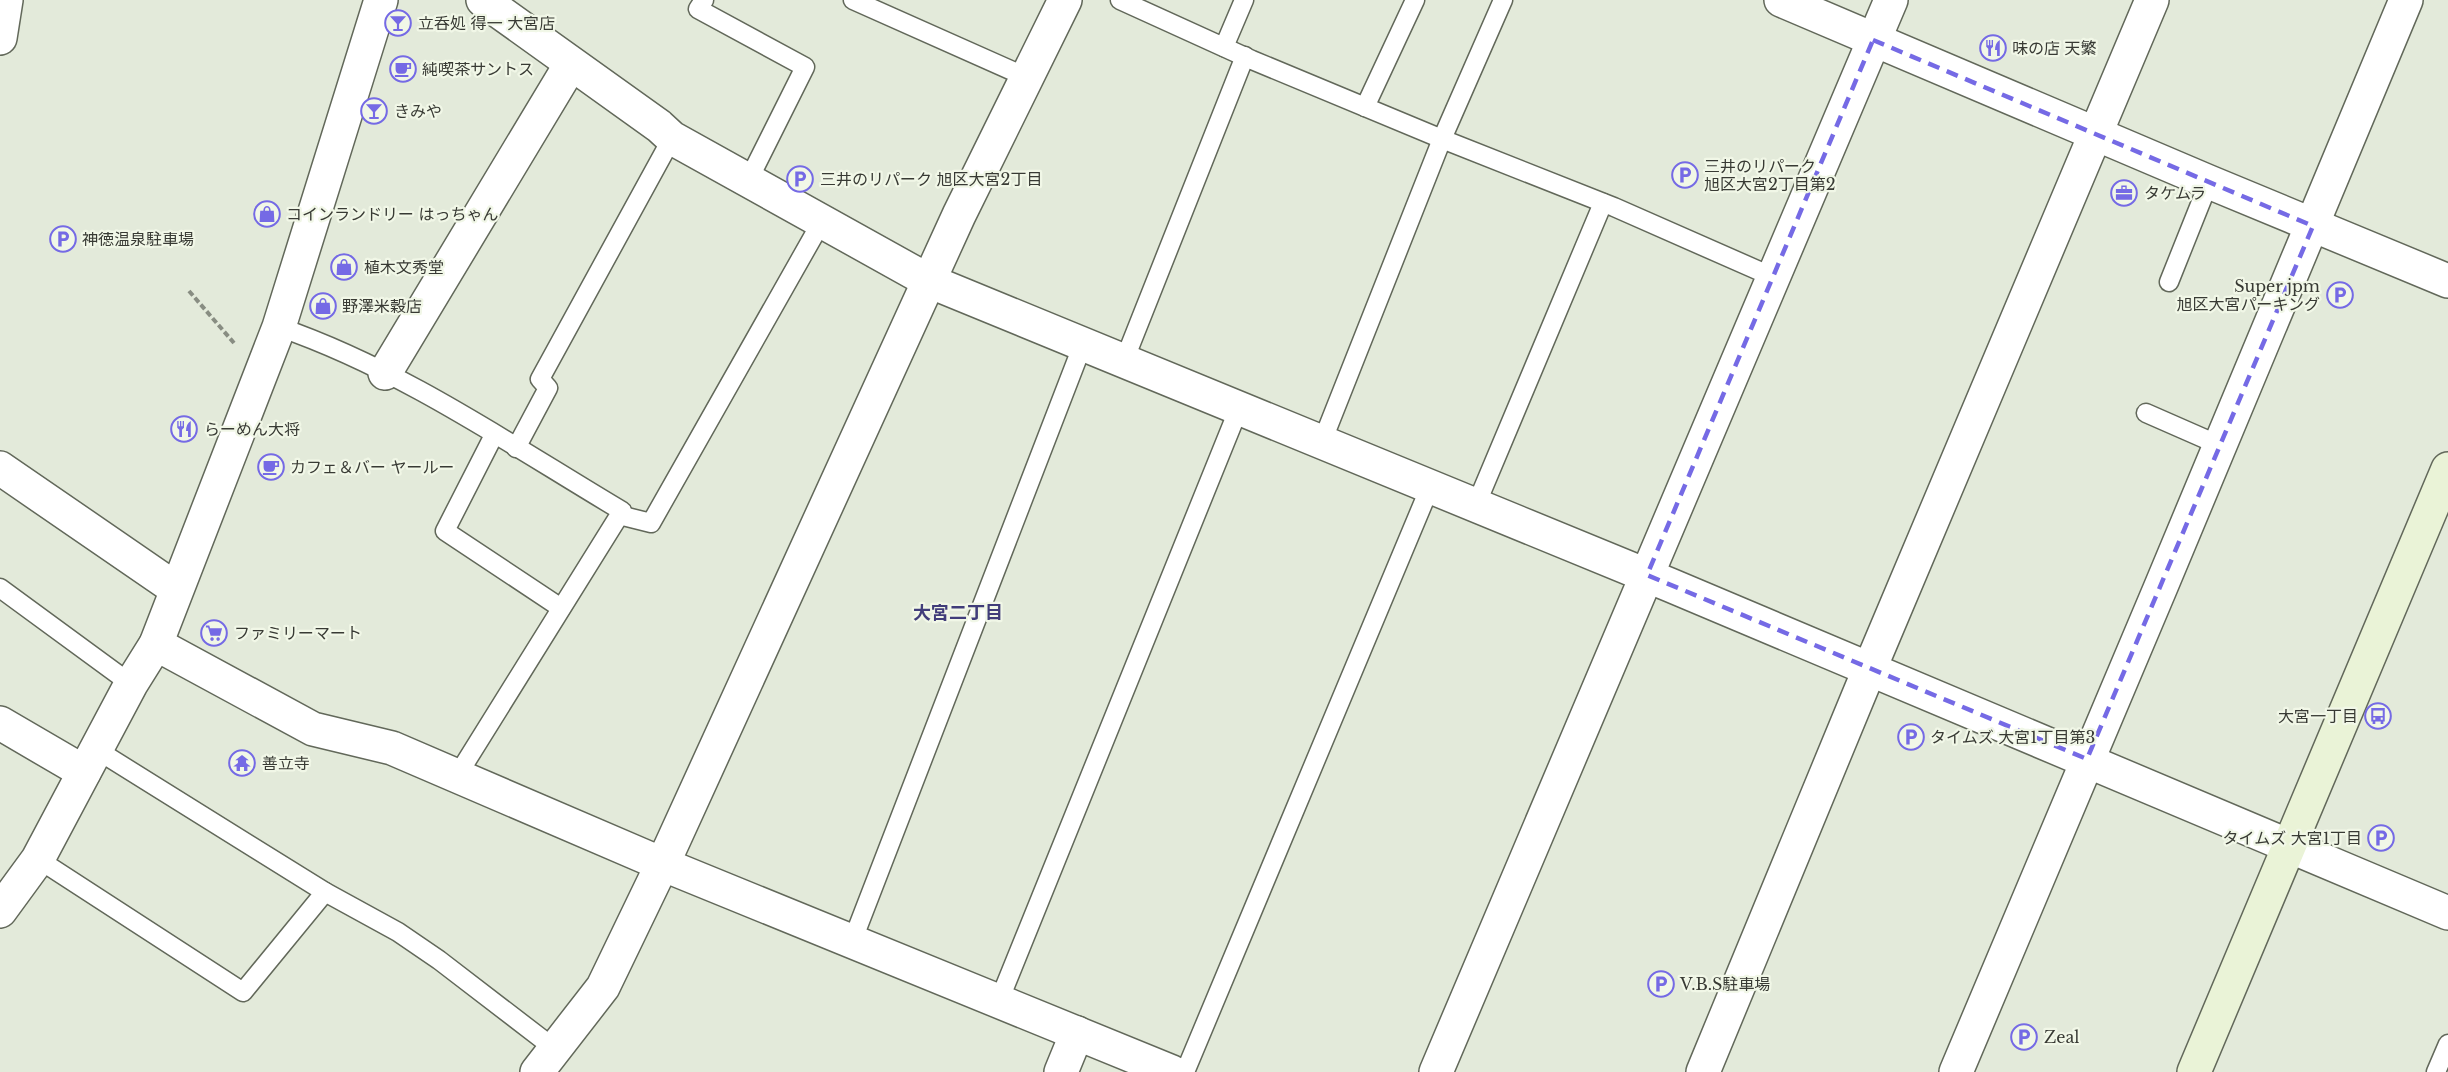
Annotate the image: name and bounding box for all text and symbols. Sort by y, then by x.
bar icon: 立呑処 得一 大宮店 [383,8,413,38]
place label: 立呑処 得一 大宮店 [418,13,555,33]
restaurant icon: 味の店 天繁 [1978,33,2008,63]
place label: 味の店 天繁 [2012,38,2097,58]
cafe icon: 純喫茶サントス [388,54,418,84]
place label: 純喫茶サントス [422,59,534,79]
bar icon: きみや [359,96,389,126]
place label: きみや [394,101,442,121]
place label: 三井のリパーク 旭区大宮2丁目第2 [1704,156,1836,194]
parking icon: 三井のリパーク 旭区大宮2丁目第2 [1670,160,1700,190]
parking icon: 三井のリパーク 旭区大宮2丁目 [785,164,815,194]
place label: 三井のリパーク 旭区大宮2丁目 [820,169,1042,189]
office icon: タケムラ [2109,178,2139,208]
place label: タケムラ [2144,183,2206,203]
shop icon: コインランドリー はっちゃん [252,199,282,229]
place label: コインランドリー はっちゃん [286,204,499,224]
parking icon: 神徳温泉駐車場 [48,224,78,254]
place label: 神徳温泉駐車場 [82,229,194,249]
shop icon: 植木文秀堂 [329,252,359,282]
place label: 植木文秀堂 [364,257,444,277]
place label: Super jpm 旭区大宮パーキング [2176,276,2320,314]
parking icon: Super jpm 旭区大宮パーキング [2325,280,2355,310]
shop icon: 野澤米穀店 [308,291,338,321]
place label: 野澤米穀店 [342,296,422,316]
restaurant icon: らーめん大将 [169,414,199,444]
place label: らーめん大将 [204,419,300,439]
cafe icon: カフェ＆バー ヤールー [256,452,286,482]
place label: カフェ＆バー ヤールー [290,457,455,477]
district label: 大宮二丁目 [913,602,1003,624]
supermarket icon: ファミリーマート [199,618,229,648]
place label: ファミリーマート [234,623,362,643]
bus stop icon: 大宮一丁目 [2363,701,2393,731]
place label: 大宮一丁目 [2278,706,2358,726]
parking icon: タイムズ 大宮1丁目第3 [1896,722,1926,752]
place label: タイムズ 大宮1丁目第3 [1930,727,2095,747]
temple icon: 善立寺 [227,748,257,778]
place label: 善立寺 [262,753,310,773]
parking icon: タイムズ 大宮1丁目 [2366,823,2396,853]
place label: タイムズ 大宮1丁目 [2223,828,2362,848]
parking icon: V.B.S駐車場 [1646,969,1676,999]
place label: V.B.S駐車場 [1679,974,1770,994]
parking icon: Zeal [2009,1022,2039,1052]
place label: Zeal [2044,1027,2080,1047]

